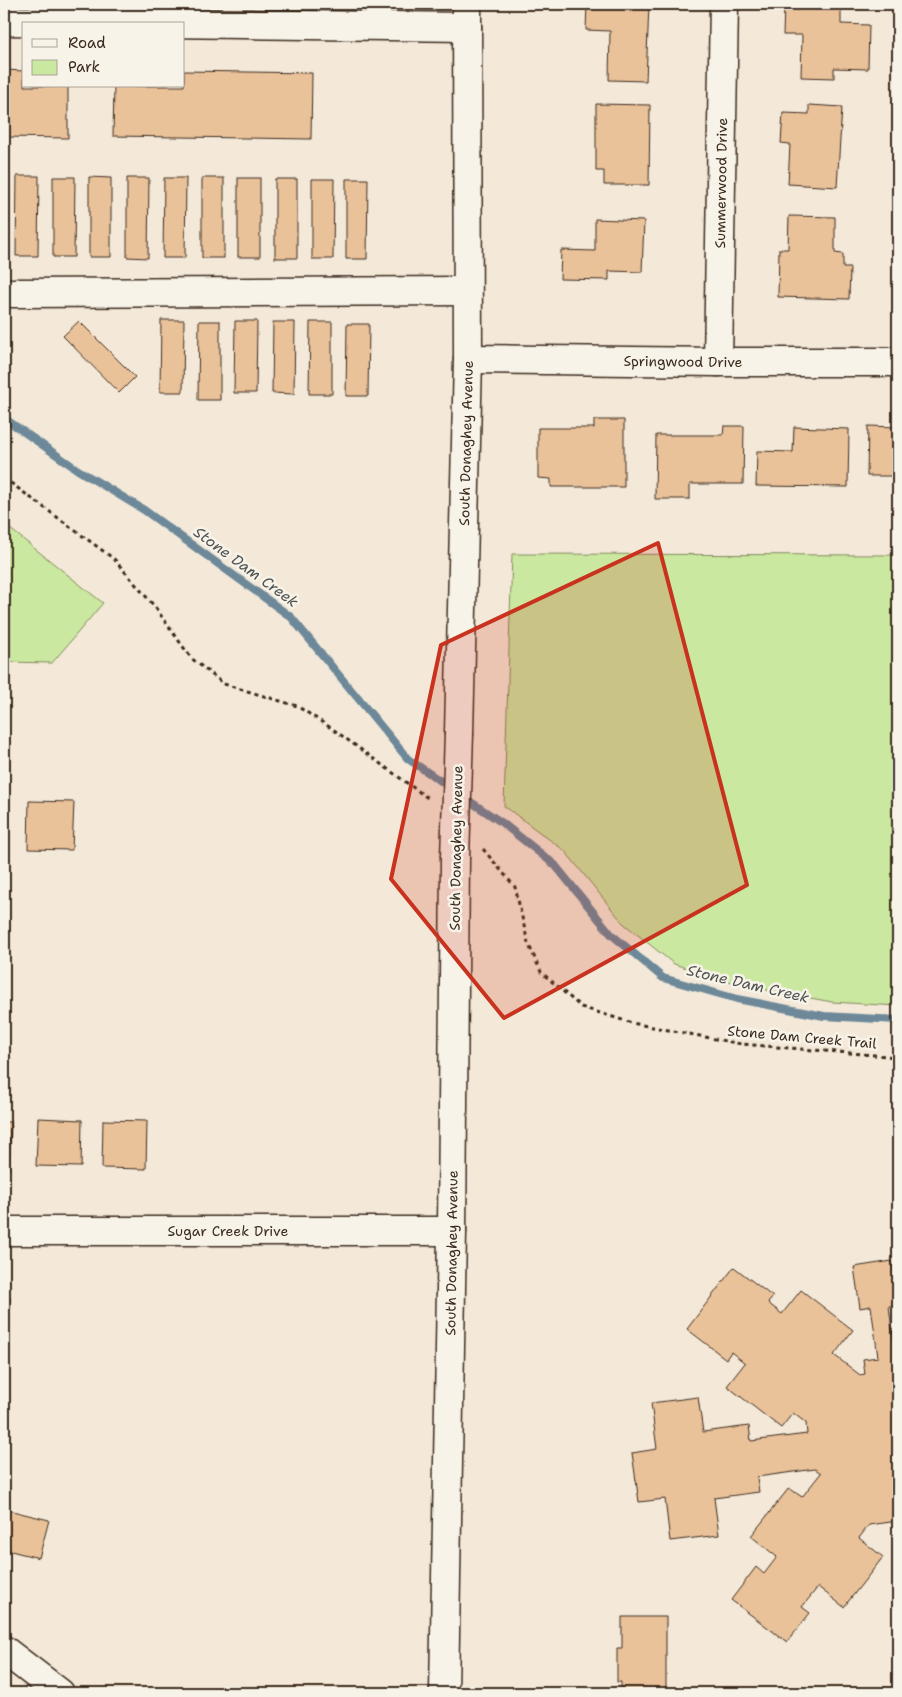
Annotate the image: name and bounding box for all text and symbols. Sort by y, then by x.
legend [22,22,185,88]
text: Road [68,33,106,53]
text: Park [68,57,100,77]
street label: Summerwood Drive [711,117,731,249]
street label: Springwood Drive [623,352,743,371]
street label: South Donaghey Avenue [455,360,477,526]
water label: Stone Dam Creek [190,522,303,612]
street label: South Donaghey Avenue [446,765,466,931]
water label: Stone Dam Creek [685,960,811,1008]
street label: Stone Dam Creek Trail [727,1022,878,1053]
street label: South Donaghey Avenue [441,1170,461,1336]
street label: Sugar Creek Drive [168,1222,288,1240]

